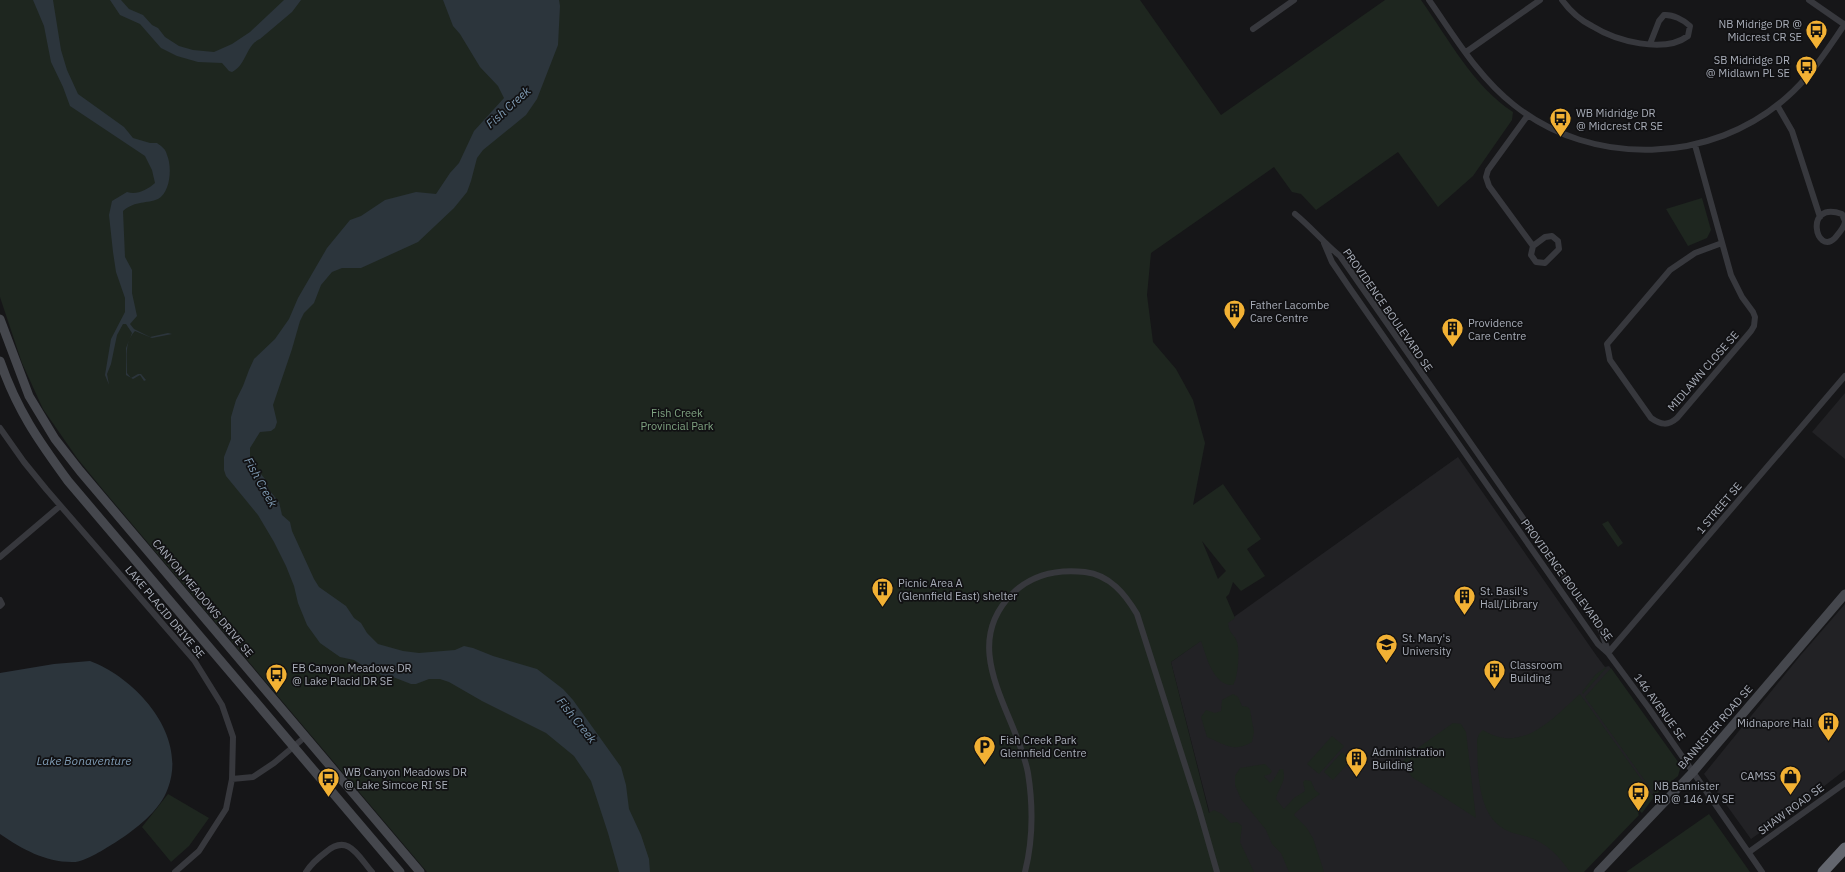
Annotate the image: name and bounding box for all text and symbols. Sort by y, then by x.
place label: NB Midrige DR @ Midcrest CR SE [1718,17,1802,44]
bus stop icon: NB Midrige DR @ Midcrest CR SE [1804,17,1830,50]
place label: SB Midridge DR @ Midlawn PL SE [1706,53,1790,80]
bus stop icon: SB Midridge DR @ Midlawn PL SE [1793,53,1819,86]
water label: Fish Creek [483,83,534,131]
bus stop icon: WB Midridge DR @ Midcrest CR SE [1547,106,1573,139]
place label: WB Midridge DR @ Midcrest CR SE [1576,106,1663,133]
street label: PROVIDENCE BOULEVARD SE [1340,246,1436,374]
building icon: Father Lacombe Care Centre [1222,298,1248,331]
place label: Father Lacombe Care Centre [1250,298,1329,325]
building icon: Providence Care Centre [1440,316,1466,349]
place label: Providence Care Centre [1468,316,1526,343]
street label: MIDLAWN CLOSE SE [1664,328,1742,414]
park label: Fish Creek Provincial Park [640,406,714,433]
water label: Fish Creek [241,454,281,510]
street label: 1 STREET SE [1693,479,1745,537]
street label: PROVIDENCE BOULEVARD SE [1518,516,1616,644]
street label: CANYON MEADOWS DRIVE SE [150,536,256,660]
street label: LAKE PLACID DRIVE SE [122,563,208,661]
building icon: Picnic Area A (Glennfield East) shelter [869,576,895,609]
place label: Picnic Area A (Glennfield East) shelter [898,576,1017,603]
building icon: St. Basil's Hall/Library [1452,584,1478,617]
place label: St. Basil's Hall/Library [1480,584,1538,611]
school or university icon: St. Mary's University [1374,631,1400,664]
place label: St. Mary's University [1402,631,1452,658]
building icon: Classroom Building [1481,658,1507,691]
place label: Classroom Building [1510,658,1562,685]
bus stop icon: EB Canyon Meadows DR @ Lake Placid DR SE [263,661,289,694]
place label: EB Canyon Meadows DR @ Lake Placid DR SE [292,661,412,688]
street label: 146 AVENUE SE [1631,671,1689,743]
street label: BANNISTER ROAD SE [1675,682,1755,772]
water label: Fish Creek [554,694,601,747]
building icon: Midnapore Hall [1815,710,1841,743]
place label: Midnapore Hall [1737,716,1812,730]
parking icon: Fish Creek Park Glennfield Centre [971,733,997,766]
place label: Fish Creek Park Glennfield Centre [1000,733,1086,760]
building icon: Administration Building [1343,745,1369,778]
place label: Administration Building [1372,745,1445,772]
water label: Lake Bonaventure [37,753,131,768]
shop icon: CAMSS [1778,763,1804,796]
bus stop icon: WB Canyon Meadows DR @ Lake Simcoe RI SE [315,765,341,798]
place label: WB Canyon Meadows DR @ Lake Simcoe RI SE [344,765,467,792]
place label: CAMSS [1741,769,1776,783]
bus stop icon: NB Bannister RD @ 146 AV SE [1626,779,1652,812]
place label: NB Bannister RD @ 146 AV SE [1654,779,1735,806]
street label: SHAW ROAD SE [1755,780,1827,838]

